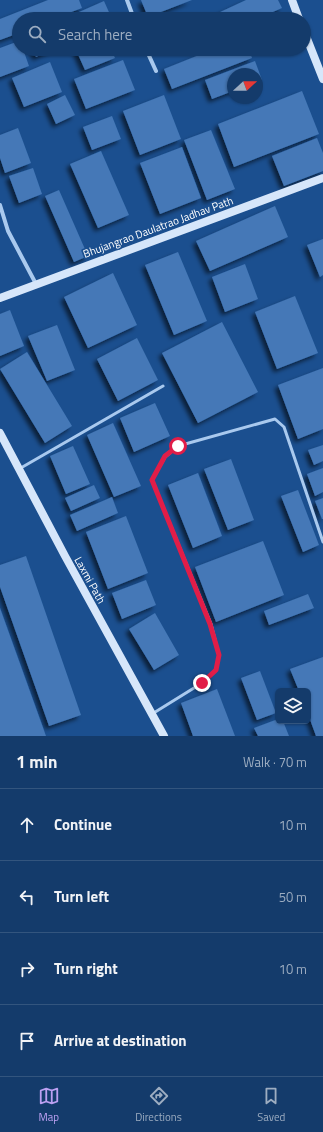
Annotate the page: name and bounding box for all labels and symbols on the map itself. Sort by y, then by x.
north arrow [227,68,263,104]
street label: Bhujangrao Daulatrao Jadhav Path [81,192,235,262]
route start [169,437,187,455]
street label: Laxmi Path [71,554,110,606]
route end [193,674,211,692]

